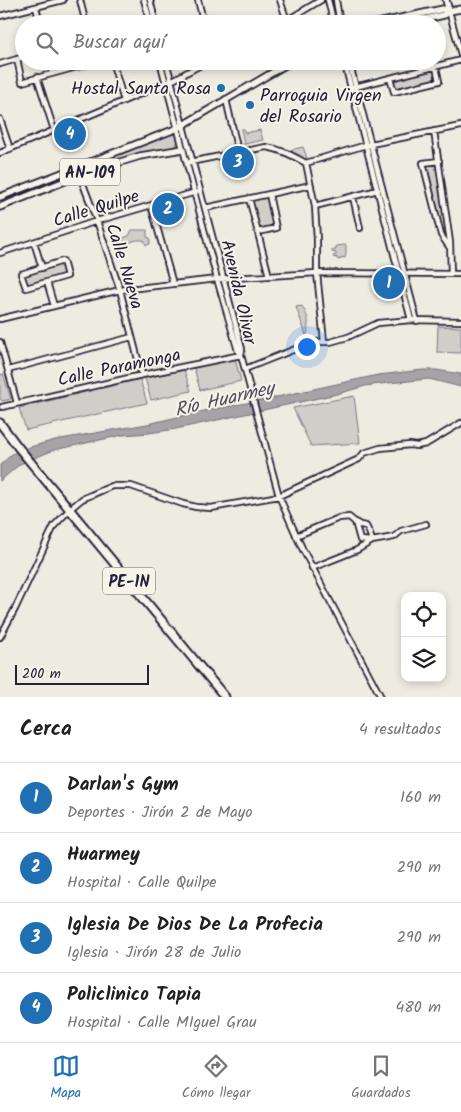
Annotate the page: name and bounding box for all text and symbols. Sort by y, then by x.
search box [15,15,446,70]
text: Buscar aquí [73,28,165,58]
icon: search [33,29,61,57]
place label: Hostal Santa Rosa [71,75,211,104]
marker: Hostal Santa Rosa [215,82,227,94]
place label: Parroquia Virgen del Rosario [260,82,381,132]
marker: Parroquia Virgen del Rosario [244,99,256,111]
pin: 4 [54,115,86,153]
pin: 3 [222,143,254,181]
road number: AN-109 [60,158,120,186]
street label: Calle Quilpe [50,183,143,236]
pin: 2 [152,190,184,228]
street label: Calle Nueva [97,220,150,313]
street label: Avenida Olivar [211,237,264,349]
pin: 1 [373,264,405,302]
your location [294,334,320,360]
street label: Calle Paramonga [55,341,183,396]
water label: Río Huarmey [172,373,280,426]
road number: PE-1N [103,568,155,594]
map controls [401,592,446,682]
button: locate [401,592,446,637]
button: layers [401,637,446,682]
scale bar [15,662,149,685]
text: 200 m [22,663,61,685]
text: Cerca [20,713,72,746]
text: 4 resultados [359,717,441,742]
text: Darlan's Gym [67,770,179,800]
text: 1 [34,785,38,810]
text: 160 m [400,785,441,810]
text: Deportes · Jirón 2 de Mayo [67,800,253,825]
text: Huarmey [67,840,140,870]
text: 2 [31,855,41,880]
text: 290 m [397,855,441,880]
text: Hospital · Calle Quilpe [67,870,217,895]
text: Iglesia De Dios De La Profecia [67,910,323,940]
text: 3 [32,925,40,950]
text: 290 m [397,925,441,950]
text: Iglesia · Jirón 28 de Julio [67,940,241,965]
text: Policlinico Tapia [67,980,201,1010]
text: 4 [32,995,40,1020]
text: 480 m [395,995,441,1020]
text: Hospital · Calle MIguel Grau [67,1010,257,1035]
tab: Mapa [50,1052,81,1104]
tab: Cómo llegar [182,1052,251,1104]
tab: Guardados [351,1052,411,1104]

